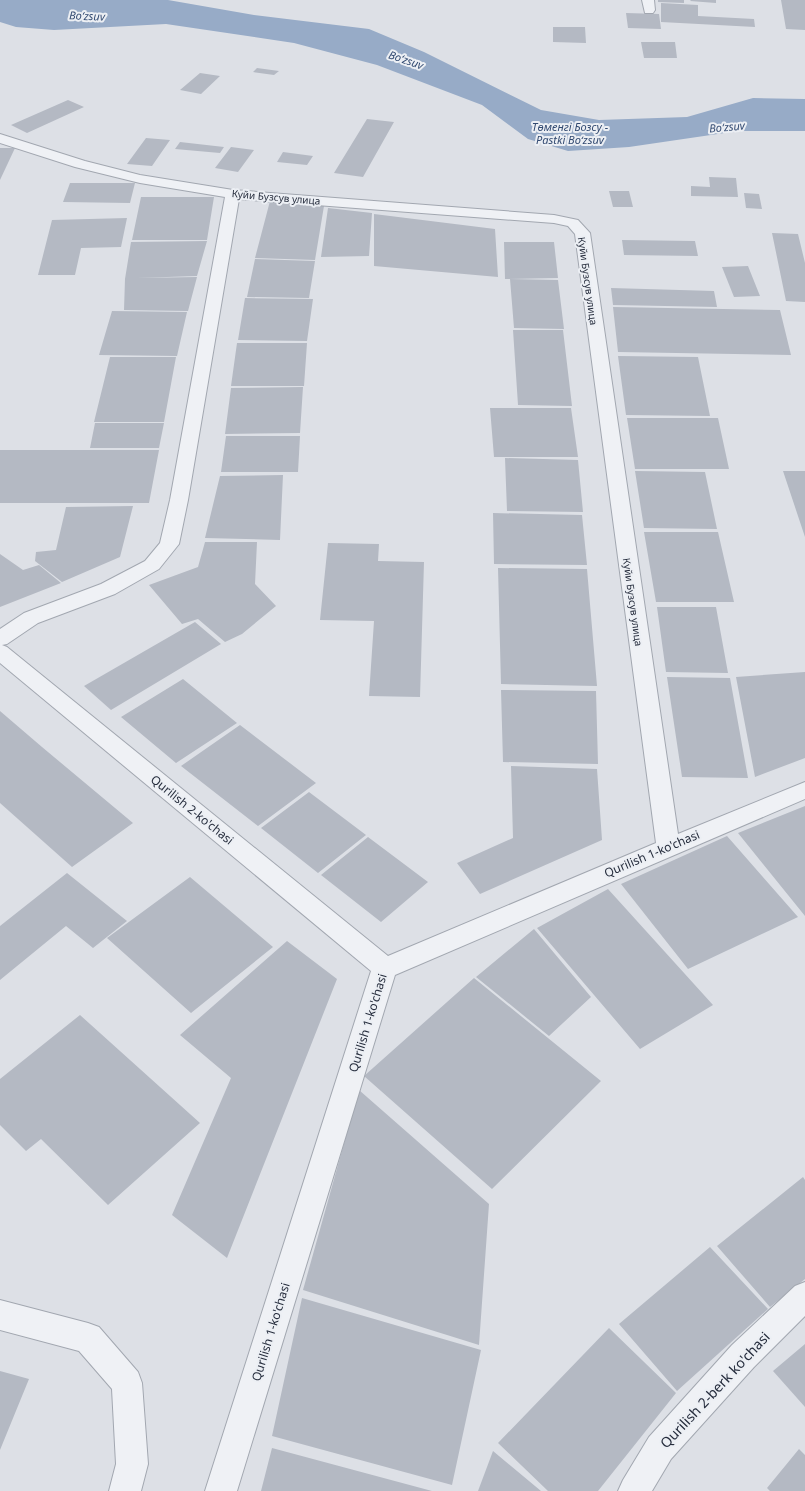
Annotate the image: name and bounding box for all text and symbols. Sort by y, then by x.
water label: Boʻzsuv [69,7,106,24]
water label: Boʻzsuv [387,47,426,73]
water label: Boʻzsuv [708,117,746,136]
water label: Төменгі Бозсу - Pastki Boʻzsuv [532,119,609,147]
street label: Куйи Бузсув улица [231,186,321,208]
street label: Куйи Бузсув улица [575,236,601,326]
street label: Куйи Бузсув улица [620,557,646,647]
street label: Qurilish 2-ko'chasi [147,771,237,848]
street label: Qurilish 1-ko'chasi [601,826,702,881]
street label: Qurilish 1-ko'chasi [344,971,391,1074]
street label: Qurilish 1-ko'chasi [247,1280,294,1383]
street label: Qurilish 2-berk ko'chasi [656,1327,774,1452]

